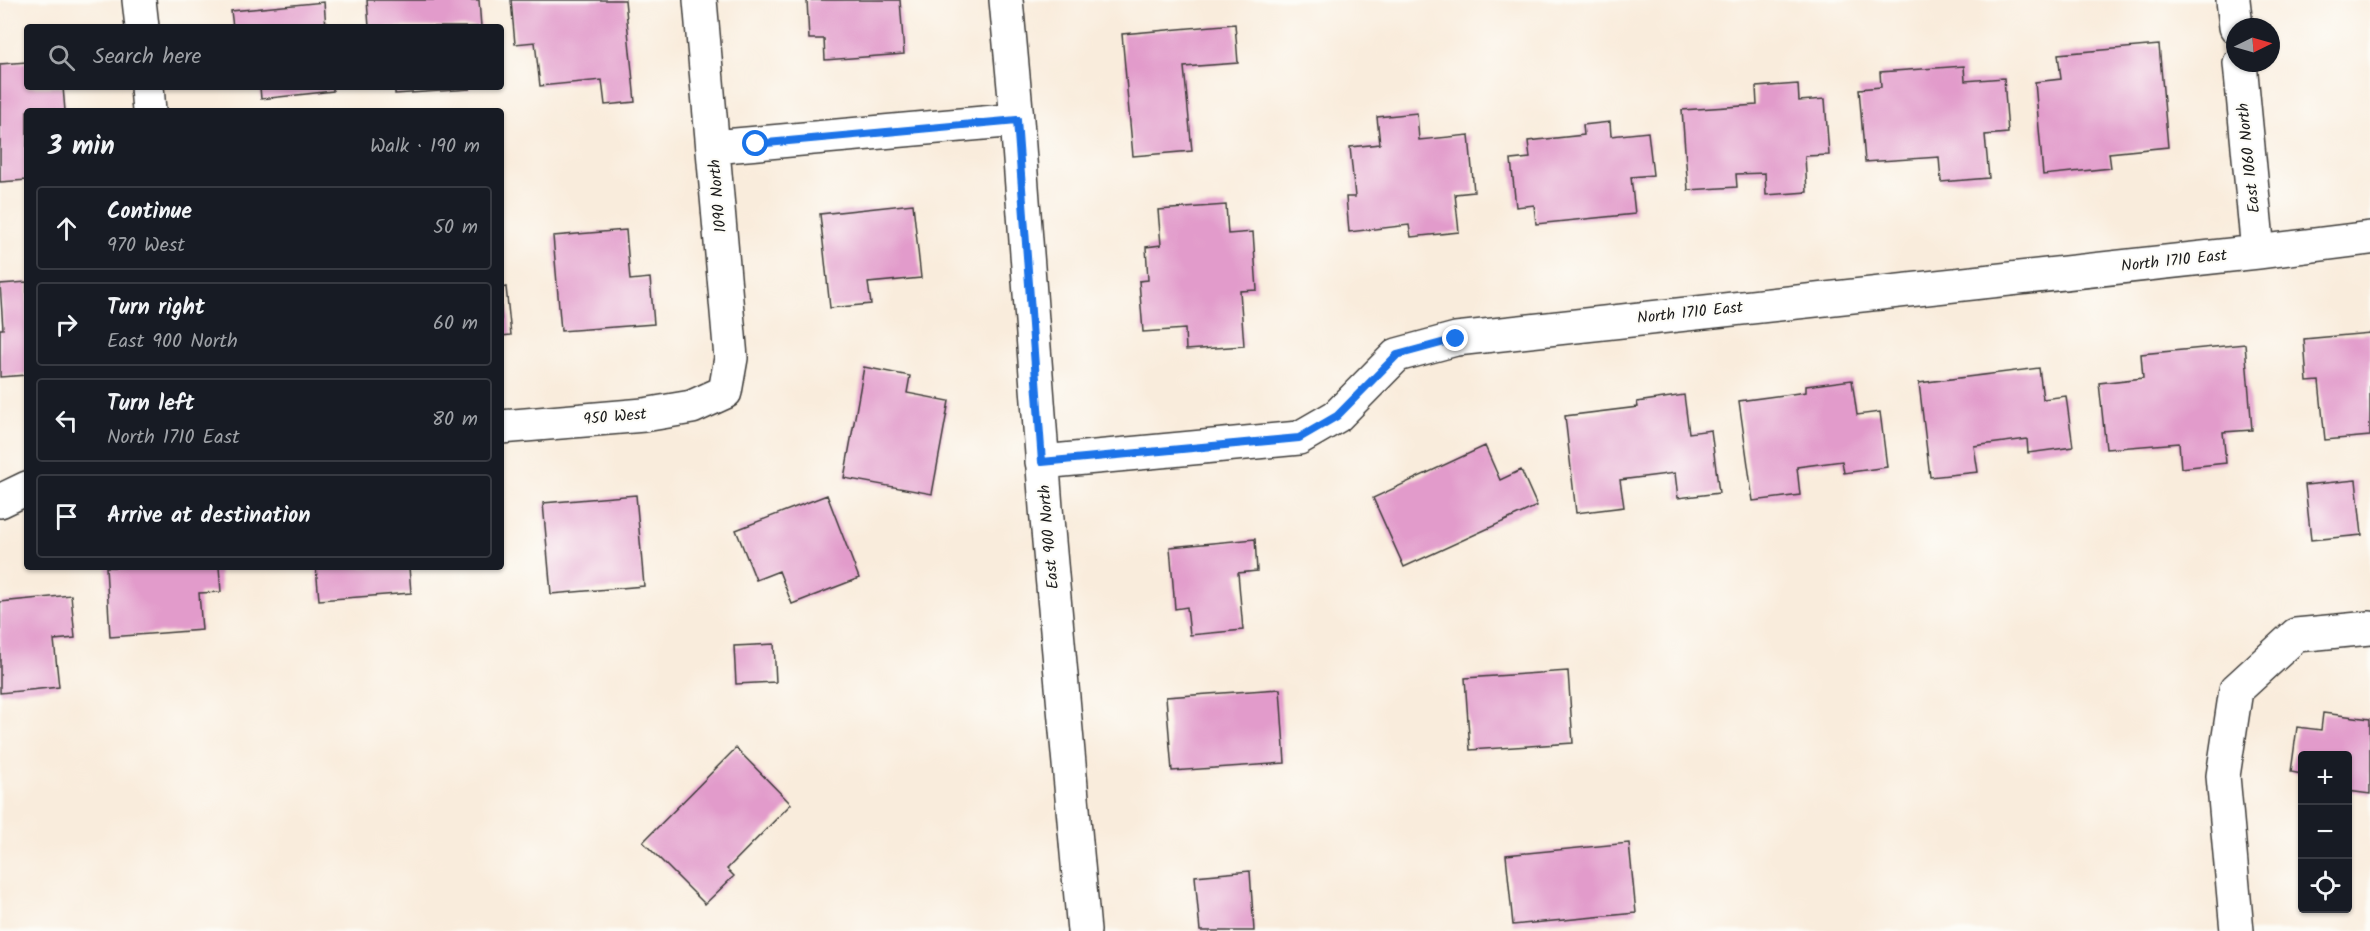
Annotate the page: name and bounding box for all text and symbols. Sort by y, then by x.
north arrow [2226,18,2280,72]
search box [24,24,504,90]
text: Search here [93,40,201,75]
icon: search [45,41,78,74]
street label: East 1060 North [2231,102,2267,214]
text: 3 min [48,126,115,168]
route start [742,130,768,156]
text: Walk · 190 m [370,131,480,163]
street label: 1090 North [702,158,734,234]
text: Continue [107,195,192,230]
icon: ahead [50,212,83,245]
text: 50 m [433,212,478,244]
text: 970 West [107,230,185,262]
street label: North 1710 East [2120,243,2229,279]
text: Turn right [107,291,205,326]
street label: North 1710 East [1636,295,1745,331]
icon: right [50,308,83,341]
text: 60 m [433,308,478,340]
route end [1442,325,1468,351]
text: East 900 North [107,326,238,358]
text: Turn left [107,387,194,422]
street label: 950 West [582,402,649,432]
icon: left [50,404,83,437]
text: 80 m [432,404,478,436]
text: North 1710 East [107,422,240,454]
street label: East 900 North [1032,484,1066,590]
text: Arrive at destination [107,499,310,534]
icon: arrive [50,500,83,533]
map controls [2298,751,2352,913]
button: + [2298,751,2352,805]
button: − [2298,805,2352,859]
button: locate [2298,859,2352,913]

